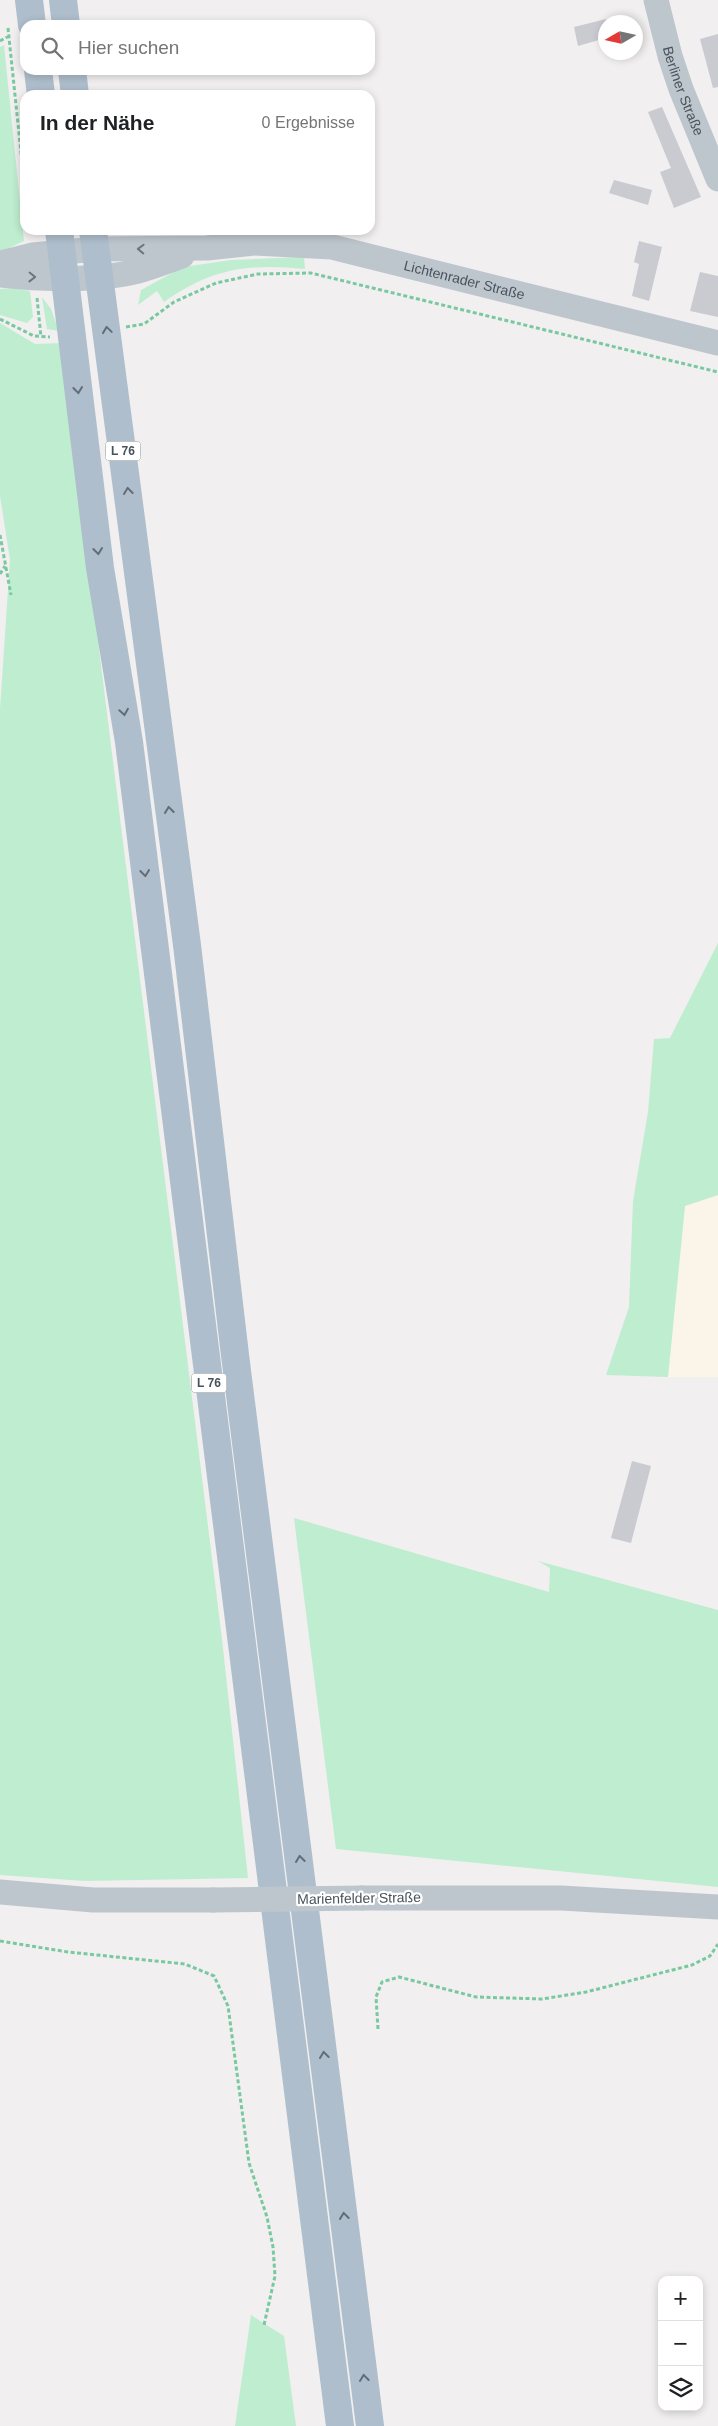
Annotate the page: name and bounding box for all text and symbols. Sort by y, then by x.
north arrow [598,15,643,60]
search box [20,20,375,75]
icon: search [38,34,66,62]
text: Hier suchen [78,37,179,58]
street label: Berliner Straße [660,44,707,138]
text: In der Nähe [40,111,154,134]
text: 0 Ergebnisse [262,114,355,131]
one-way arrow [137,244,145,255]
street label: Lichtenrader Straße [402,257,527,303]
one-way arrow [28,272,36,283]
one-way arrow [102,326,113,334]
one-way arrow [72,386,83,394]
road number: L 76 [106,442,140,461]
one-way arrow [123,487,134,495]
one-way arrow [92,548,103,556]
one-way arrow [118,707,128,716]
one-way arrow [164,805,175,813]
one-way arrow [139,869,150,877]
road number: L 76 [192,1374,226,1392]
one-way arrow [295,1855,306,1863]
street label: Marienfelder Straße [297,1889,421,1907]
one-way arrow [319,2051,330,2059]
one-way arrow [339,2212,350,2220]
map controls [658,2276,703,2411]
button: + [658,2276,703,2321]
button: − [658,2321,703,2366]
button: layers [658,2366,703,2411]
one-way arrow [359,2373,370,2381]

